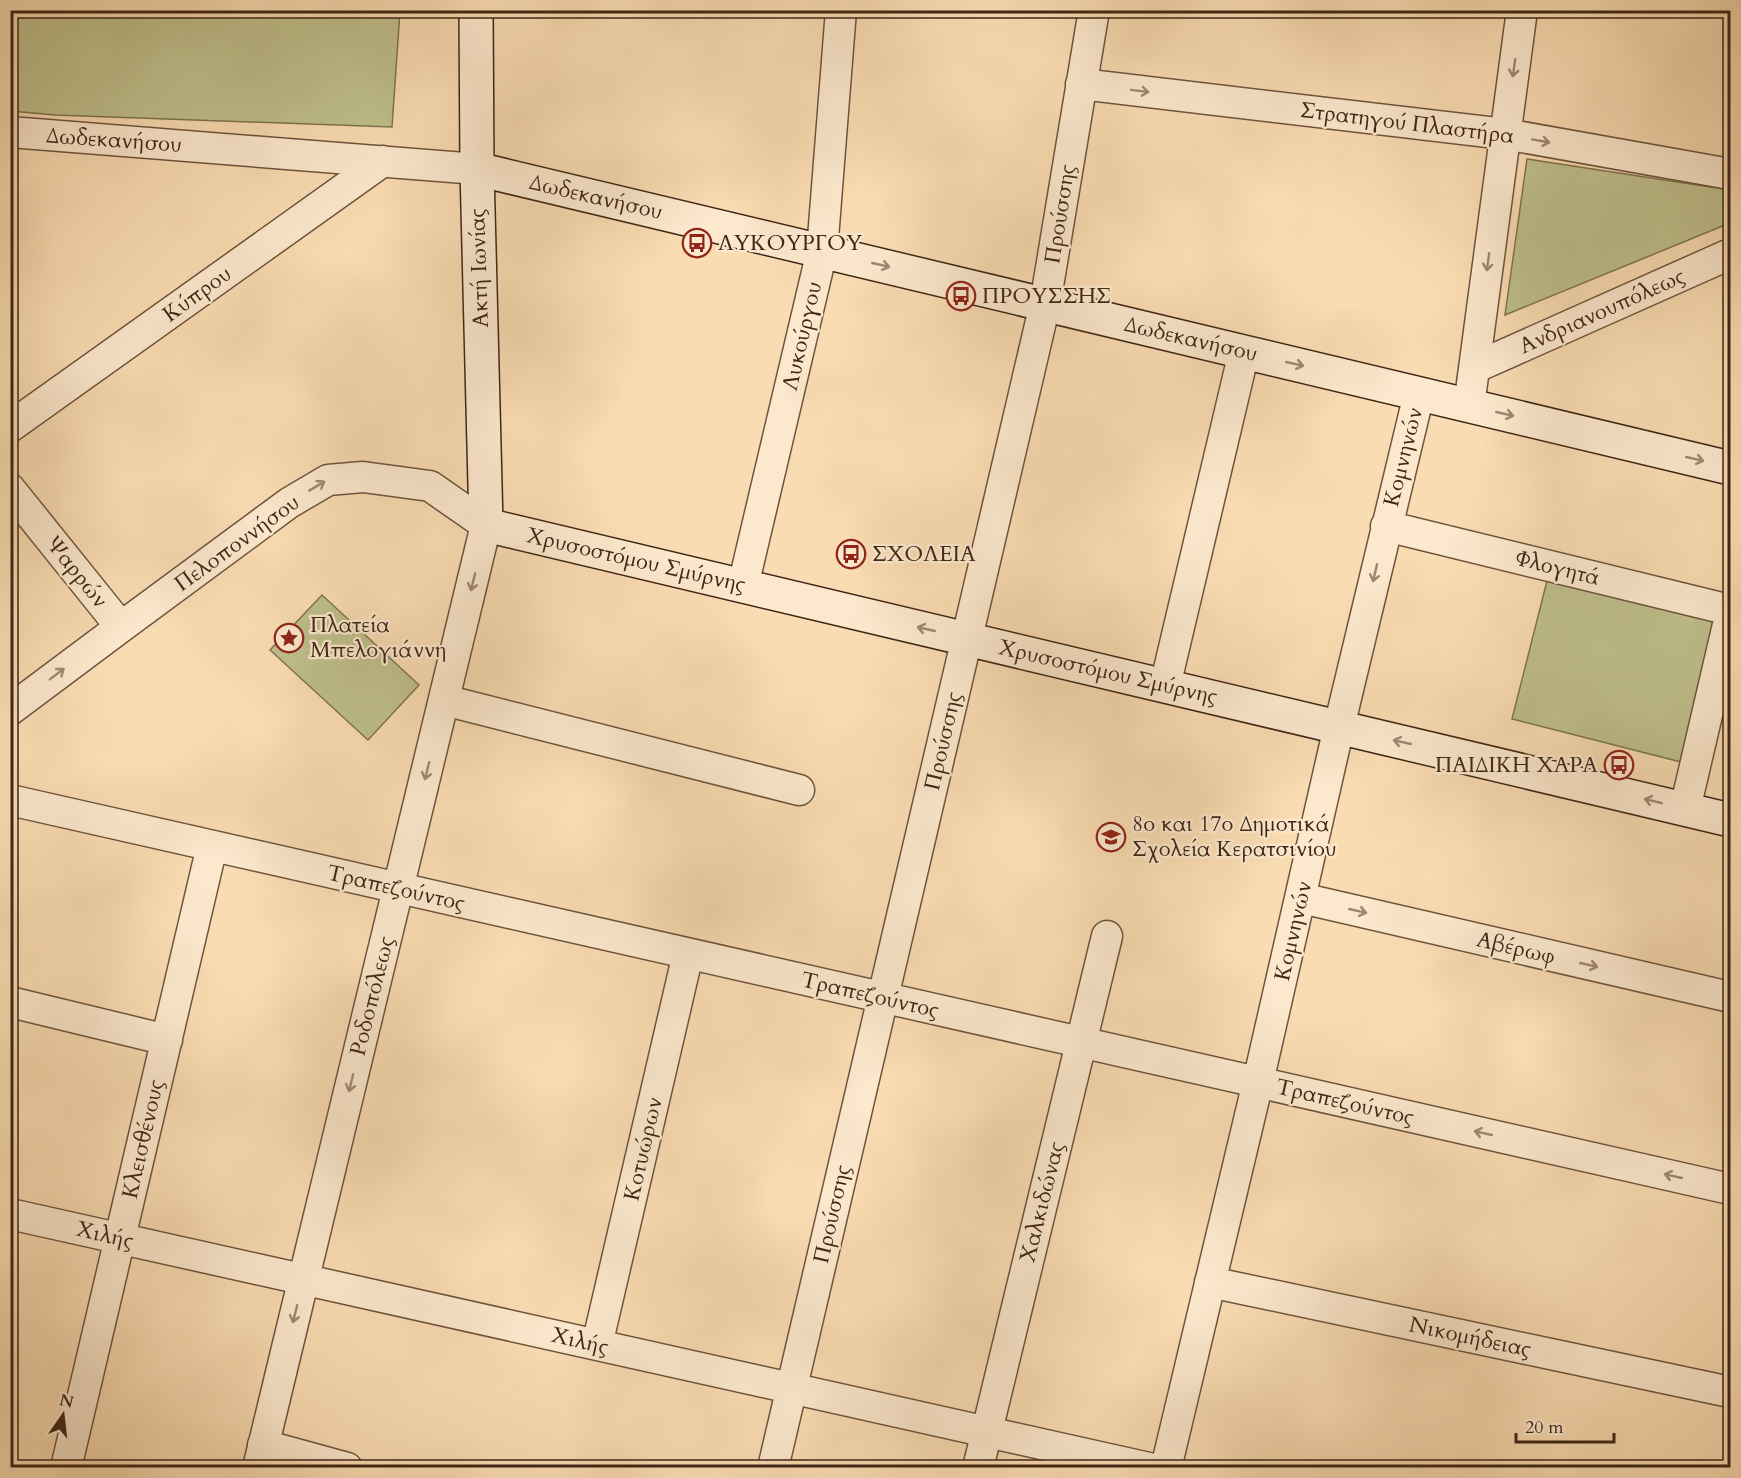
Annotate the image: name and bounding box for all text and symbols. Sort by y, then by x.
one-way arrow [1508,58,1519,78]
one-way arrow [1129,86,1149,97]
street label: Στρατηγού Πλαστήρα [1298,95,1516,151]
street label: Δωδεκανήσου [45,120,183,160]
one-way arrow [1531,135,1551,146]
street label: Προύσσης [1037,162,1083,266]
street label: Δωδεκανήσου [527,167,665,227]
street label: Ακτή Ιωνίας [462,208,496,328]
bus stop icon: ΛΥΚΟΥΡΓΟΥ [681,227,713,259]
place label: ΛΥΚΟΥΡΓΟΥ [718,228,863,258]
one-way arrow [1483,251,1494,271]
street label: Κύπρου [157,259,237,329]
one-way arrow [871,260,890,271]
street label: Ανδριανουπόλεως [1514,261,1690,361]
street label: Λυκούργου [775,279,829,393]
bus stop icon: ΠΡΟΥΣΣΗΣ [945,280,977,312]
place label: ΠΡΟΥΣΣΗΣ [982,281,1111,311]
street label: Δωδεκανήσου [1122,309,1260,369]
one-way arrow [1285,359,1304,370]
street label: Κομνηνών [1376,404,1430,510]
one-way arrow [1496,409,1515,421]
one-way arrow [1685,454,1704,466]
one-way arrow [308,480,325,492]
street label: Πελοποννήσου [168,487,306,599]
street label: Χρυσοστόμου Σμύρνης [524,520,748,600]
street label: Ψαρρών [39,530,115,614]
bus stop icon: ΣΧΟΛΕΙΑ [835,538,867,570]
place label: ΣΧΟΛΕΙΑ [872,539,976,569]
street label: Φλογητά [1512,543,1604,593]
one-way arrow [1369,563,1381,582]
one-way arrow [466,572,478,591]
place label: Πλατεία Μπελογιάννη [310,610,446,665]
place icon: Πλατεία Μπελογιάννη [273,622,305,654]
one-way arrow [917,623,937,634]
street label: Χρυσοστόμου Σμύρνης [996,632,1220,712]
one-way arrow [49,668,65,681]
street label: Προύσσης [917,689,969,793]
one-way arrow [1393,736,1412,747]
bus stop icon: ΠΑΙΔΙΚΗ ΧΑΡΑ [1603,749,1635,781]
place label: ΠΑΙΔΙΚΗ ΧΑΡΑ [1435,750,1598,780]
one-way arrow [420,762,432,781]
one-way arrow [1644,795,1663,807]
place label: 8ο και 17ο Δημοτικά Σχολεία Κερατσινίου [1132,809,1337,864]
school or university icon: 8ο και 17ο Δημοτικά Σχολεία Κερατσινίου [1095,821,1127,853]
street label: Τραπεζούντος [324,858,468,918]
street label: Κομνηνών [1267,878,1319,984]
one-way arrow [1348,906,1367,918]
street label: Αβέρωφ [1474,924,1558,972]
street label: Ροδοπόλεως [343,933,401,1059]
one-way arrow [1579,959,1598,971]
street label: Τραπεζούντος [798,965,942,1025]
street label: Τραπεζούντος [1273,1072,1417,1132]
one-way arrow [345,1073,357,1092]
street label: Κλεισθένους [115,1076,171,1202]
street label: Κοτυώρων [617,1094,670,1204]
one-way arrow [1474,1127,1493,1138]
street label: Χαλκιδώνας [1013,1139,1071,1265]
street label: Προύσσης [806,1162,858,1266]
one-way arrow [1664,1170,1684,1181]
street label: Χιλής [73,1214,137,1256]
one-way arrow [289,1304,301,1323]
street label: Νικομήδειας [1406,1309,1534,1365]
street label: Χιλής [548,1320,612,1362]
north arrow [33,1385,93,1445]
text: N [57,1389,76,1414]
scale bar [1516,1406,1614,1444]
text: 20 m [1525,1415,1564,1440]

